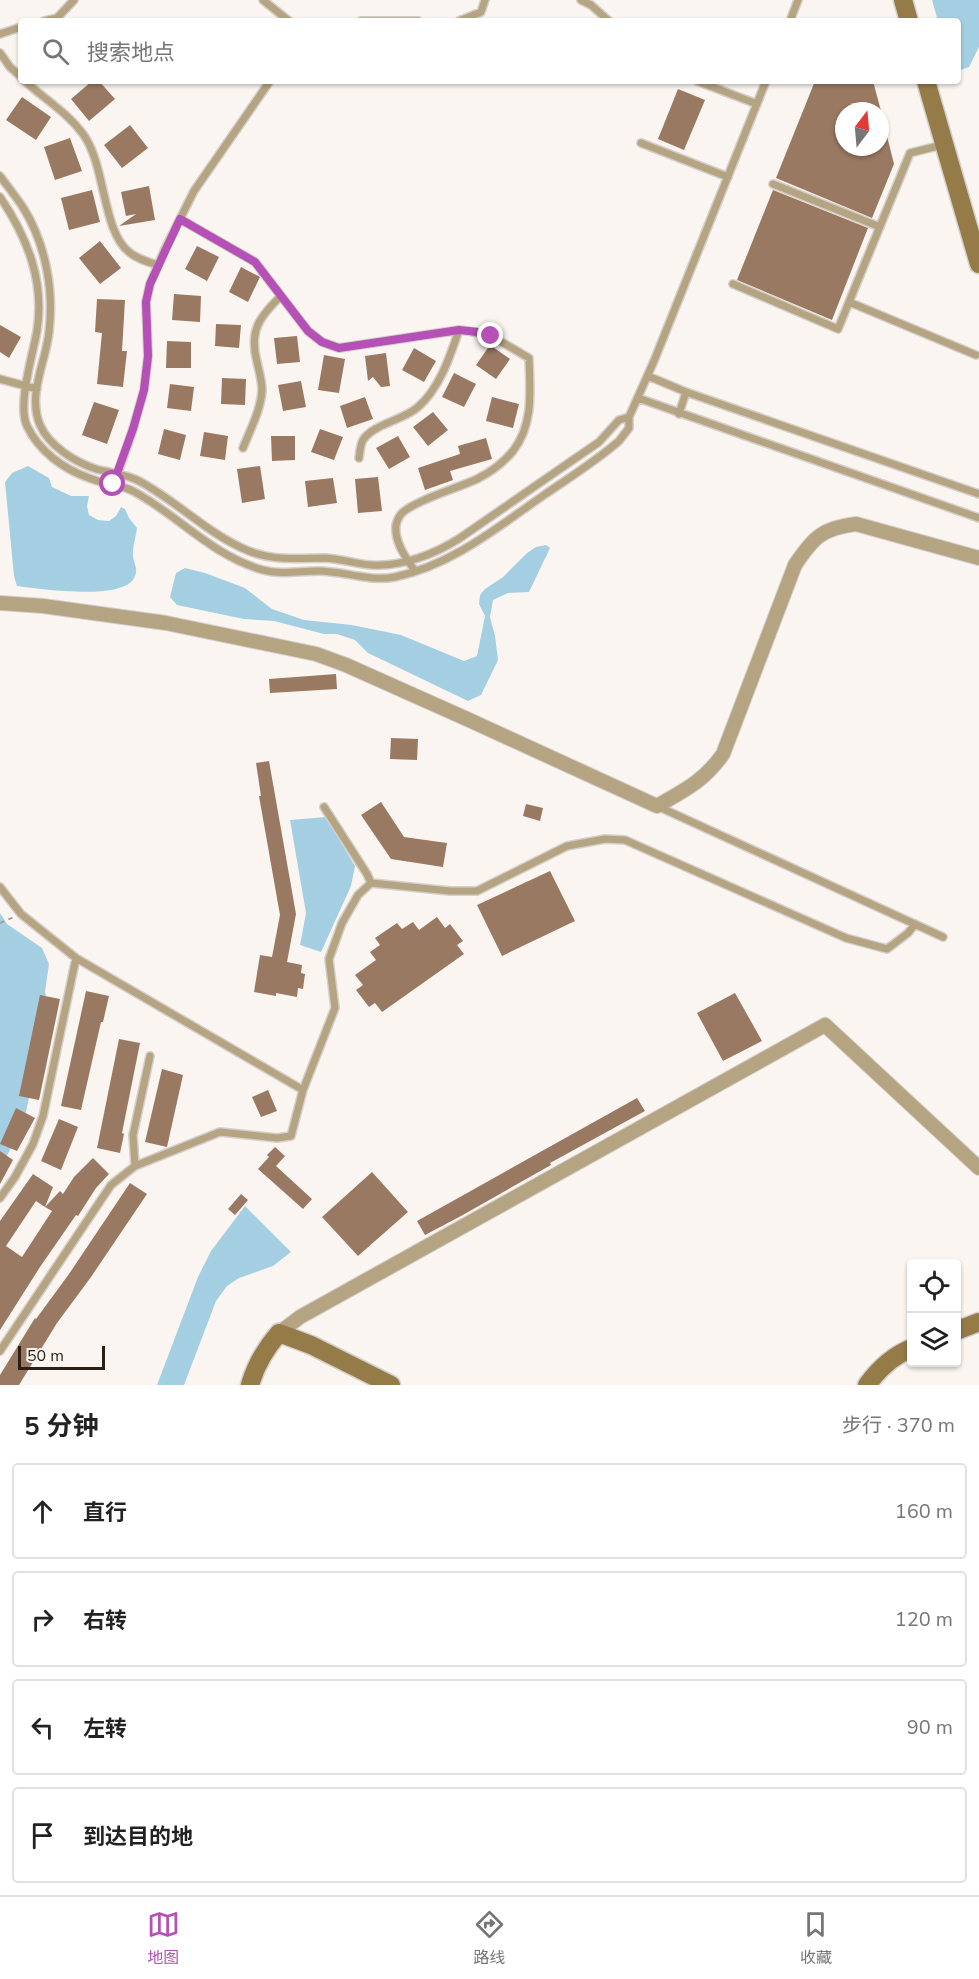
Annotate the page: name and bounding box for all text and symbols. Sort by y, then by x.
search box [18,18,961,84]
icon: search [39,35,72,68]
text: 搜索地点 [87,38,175,68]
north arrow [835,102,889,156]
route end [477,322,503,348]
route start [99,470,125,496]
map controls [907,1259,961,1367]
button: locate [907,1259,961,1313]
button: layers [907,1313,961,1367]
scale bar [18,1343,105,1370]
text: 50 m [27,1345,64,1367]
text: 5 分钟 [24,1409,99,1444]
text: 步行 · 370 m [842,1412,955,1439]
icon: ahead [26,1495,59,1528]
text: 直行 [83,1498,127,1528]
text: 160 m [895,1498,953,1525]
icon: right [26,1603,59,1636]
text: 右转 [83,1606,127,1636]
text: 120 m [895,1606,953,1633]
icon: left [26,1711,59,1744]
text: 左转 [83,1714,127,1744]
text: 90 m [907,1714,953,1741]
icon: arrive [26,1819,59,1852]
text: 到达目的地 [83,1822,193,1852]
tab: 地图 [147,1908,180,1969]
tab: 路线 [473,1908,506,1969]
tab: 收藏 [799,1908,832,1969]

